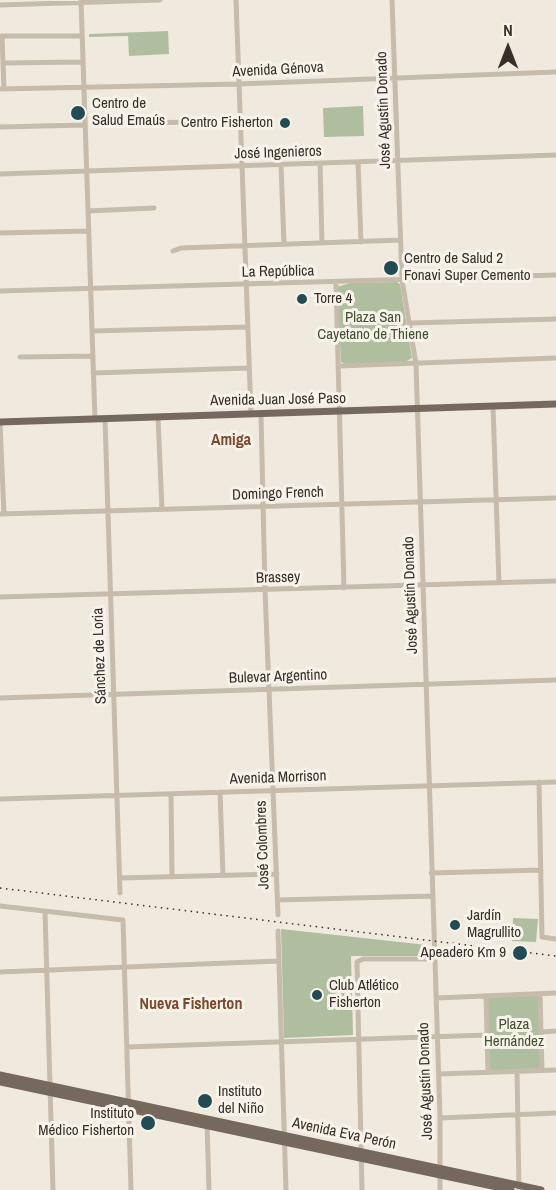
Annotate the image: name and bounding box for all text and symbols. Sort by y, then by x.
north arrow [478,18,538,78]
text: N [503,19,513,41]
street label: José Agustín Donado [373,51,395,169]
street label: Avenida Génova [232,59,324,81]
place label: Centro de Salud Emaús [92,95,165,130]
marker: Centro de Salud Emaús [69,104,87,122]
place label: Centro Fisherton [181,114,273,132]
marker: Centro Fisherton [278,116,292,130]
street label: José Ingenieros [234,142,322,164]
place label: Centro de Salud 2 Fonavi Super Cemento [404,250,531,285]
marker: Centro de Salud 2 Fonavi Super Cemento [382,259,400,277]
street label: La República [242,262,314,282]
place label: Torre 4 [314,290,352,308]
marker: Torre 4 [295,292,309,306]
park label: Plaza San Cayetano de Thiene [317,309,429,344]
street label: Avenida Juan José Paso [210,390,346,410]
district label: Amiga [211,431,251,451]
street label: Domingo French [232,483,324,505]
street label: José Agustín Donado [400,536,422,654]
street label: Brassey [255,568,301,588]
street label: Sánchez de Loria [89,608,111,704]
street label: Bulevar Argentino [228,666,328,688]
street label: Avenida Morrison [229,767,327,789]
street label: José Colombres [252,800,274,890]
place label: Jardín Magrullito [467,907,521,942]
marker: Jardín Magrullito [448,918,462,932]
place label: Apeadero Km 9 [421,944,506,962]
marker: Apeadero Km 9 [511,944,529,962]
place label: Club Atlético Fisherton [329,977,399,1012]
marker: Club Atlético Fisherton [310,988,324,1002]
district label: Nueva Fisherton [140,995,242,1015]
park label: Plaza Hernández [484,1016,544,1051]
street label: José Agustín Donado [415,1022,437,1140]
place label: Instituto del Niño [218,1083,264,1118]
marker: Instituto del Niño [196,1092,214,1110]
place label: Instituto Médico Fisherton [38,1105,134,1140]
marker: Instituto Médico Fisherton [139,1114,157,1132]
street label: Avenida Eva Perón [290,1114,398,1154]

